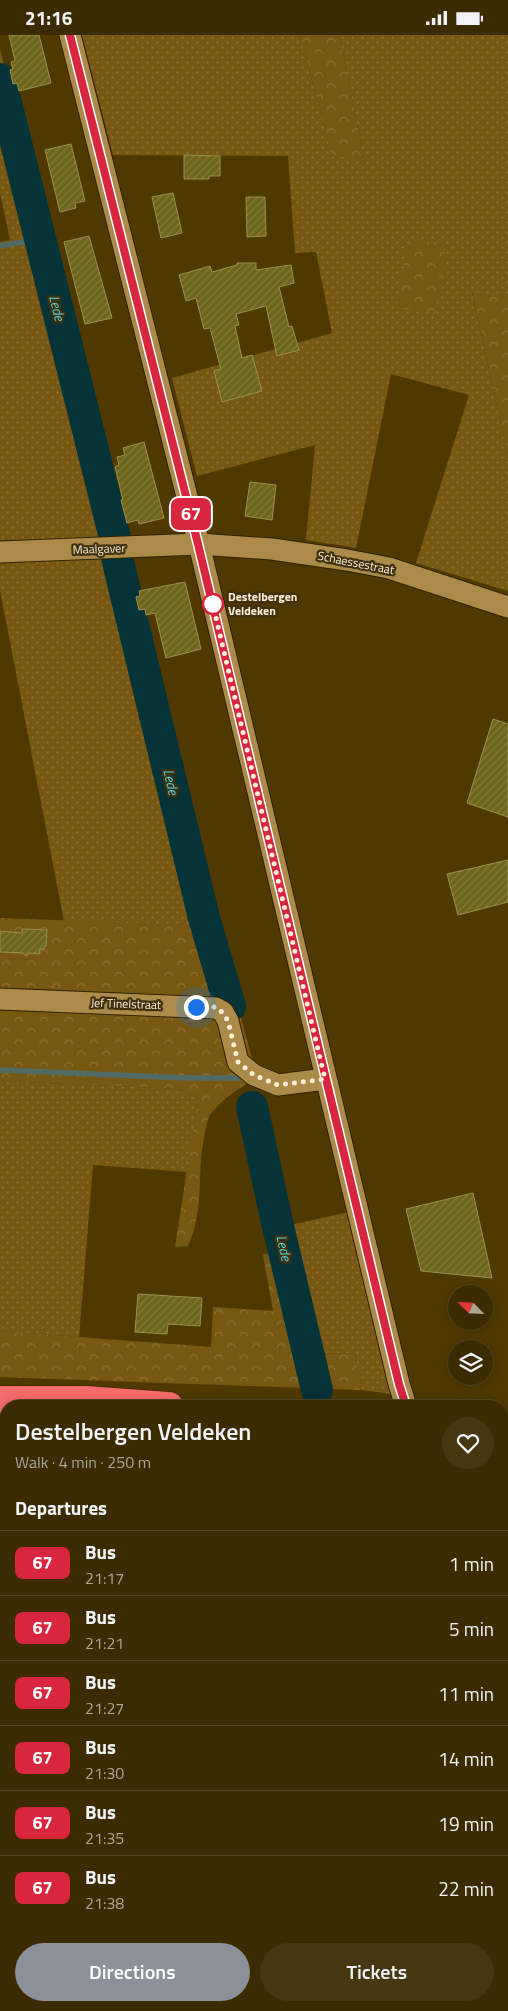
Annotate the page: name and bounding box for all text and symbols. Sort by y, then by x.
text: 21:16 [25,3,72,32]
water label: Lede [44,293,71,324]
line badge: 67 [168,498,214,530]
text: 67 [181,500,201,527]
street label: Maalgaver [72,538,126,559]
street label: Schaessestraat [316,546,397,579]
place label: Destelbergen Veldeken [228,587,297,620]
marker: Destelbergen Veldeken [202,593,224,615]
water label: Lede [158,767,185,798]
street label: Jef Tinelstraat [90,993,162,1014]
your location [184,995,209,1020]
water label: Lede [271,1233,298,1264]
north arrow [448,1285,492,1330]
map controls [448,1285,493,1385]
button: layers [448,1340,493,1385]
text: Destelbergen Veldeken [15,1413,251,1449]
button: heart [442,1417,494,1469]
text: Walk · 4 min · 250 m [15,1450,151,1474]
text: Departures [15,1493,107,1522]
text: Bus [85,1537,116,1566]
text: 67 [32,1549,53,1576]
text: 1 min [449,1549,494,1578]
text: 21:17 [85,1566,124,1590]
text: Bus [85,1602,116,1631]
text: 67 [32,1614,53,1641]
text: 5 min [449,1614,494,1643]
text: 21:21 [85,1631,124,1655]
text: Bus [85,1667,116,1696]
text: 67 [32,1679,53,1706]
text: 11 min [438,1679,494,1708]
text: 21:27 [85,1696,124,1720]
text: Bus [85,1732,116,1761]
text: 67 [32,1744,53,1771]
text: 14 min [438,1744,494,1773]
text: 21:30 [85,1761,124,1785]
text: Bus [85,1797,116,1826]
text: 67 [32,1809,53,1836]
text: 19 min [438,1809,494,1838]
text: 21:35 [85,1826,124,1850]
text: Bus [85,1862,116,1891]
text: 67 [32,1874,53,1901]
text: 22 min [438,1874,494,1903]
text: 21:38 [85,1891,124,1915]
button: Directions [15,1943,250,2001]
button: Tickets [260,1943,494,2001]

